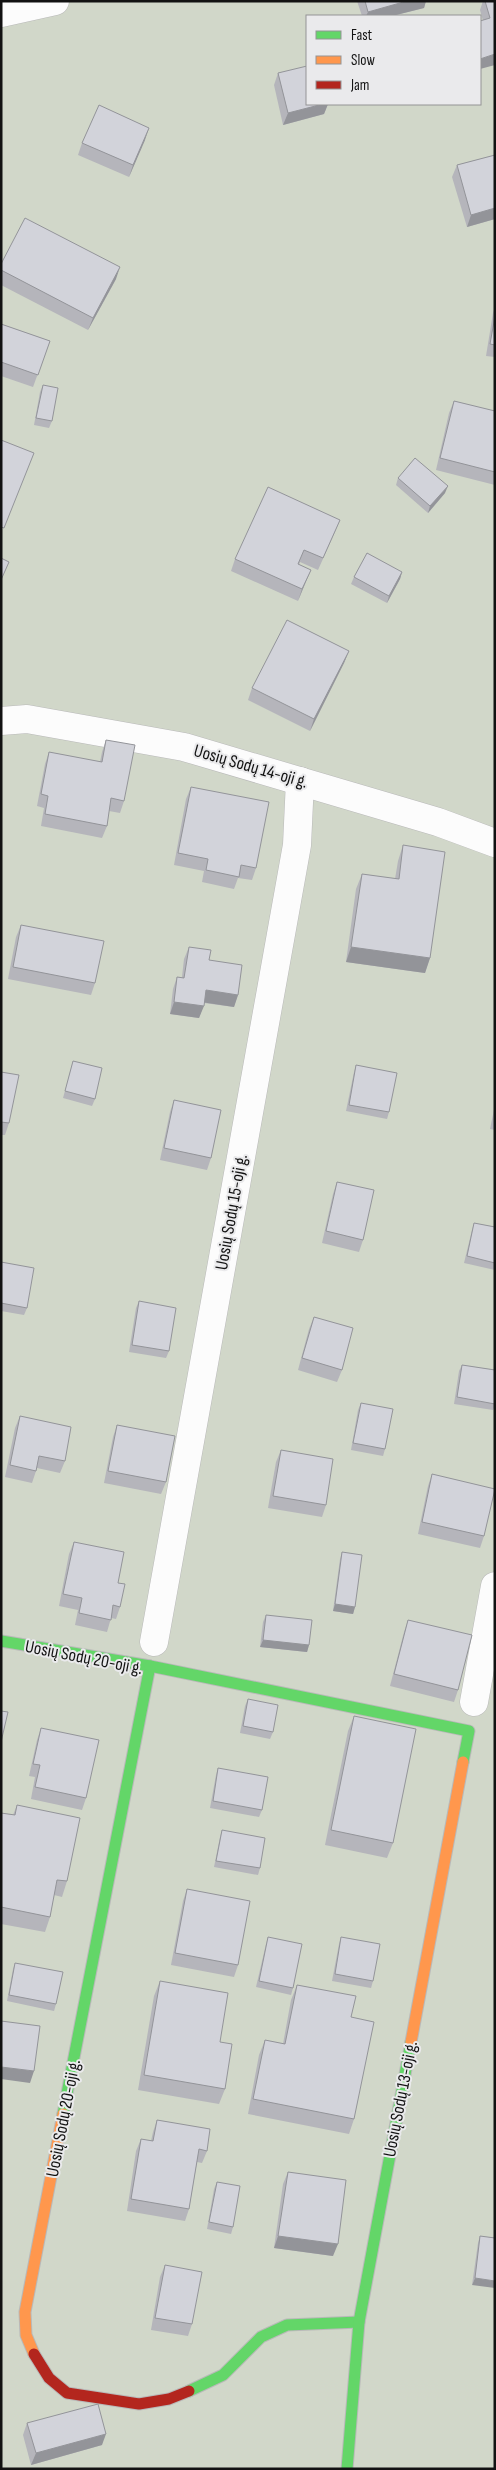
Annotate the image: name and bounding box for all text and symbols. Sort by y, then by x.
legend [306,15,481,105]
text: Fast [351,26,373,45]
text: Slow [351,51,375,70]
text: Jam [350,76,369,95]
street label: Uosių Sodų 14-oji g. [191,740,310,793]
street label: Uosių Sodų 15-oji g. [211,1153,252,1272]
street label: Uosių Sodų 20-oji g. [23,1636,144,1679]
street label: Uosių Sodų 13-oji g. [379,2039,422,2159]
street label: Uosių Sodų 20-oji g. [42,2058,85,2179]

